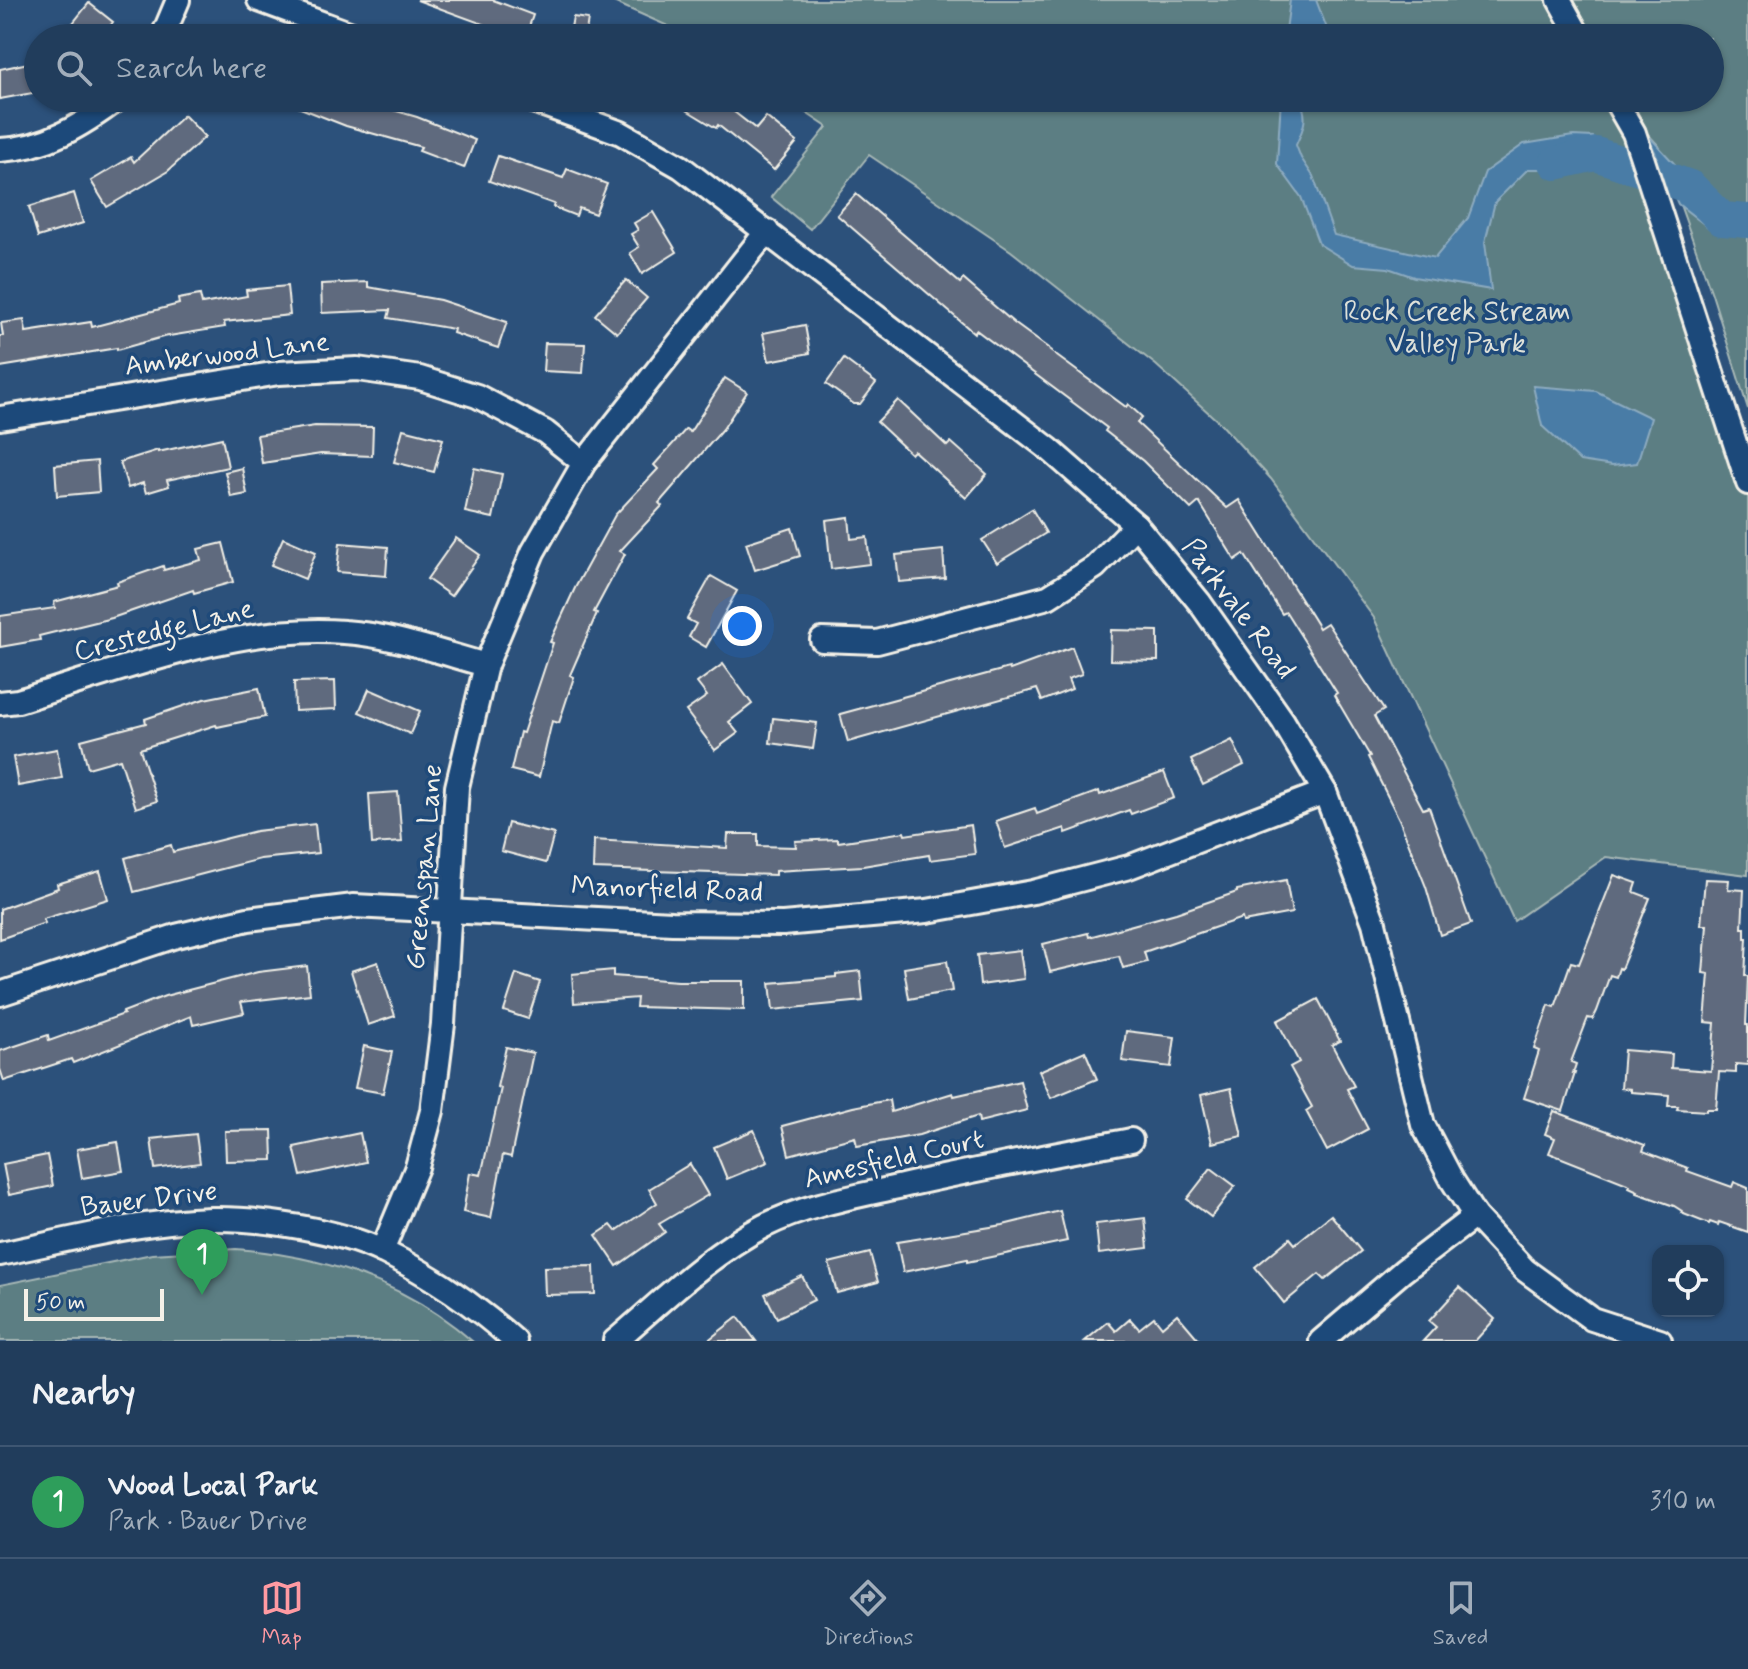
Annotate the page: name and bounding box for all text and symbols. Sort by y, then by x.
search box [24,24,1724,112]
icon: search [52,46,96,90]
text: Search here [116,49,267,88]
park label: Rock Creek Stream Valley Park [1343,294,1571,363]
street label: Amberwood Lane [123,324,331,386]
street label: Parkvale Road [1173,531,1303,687]
street label: Crestedge Lane [70,591,258,674]
your location [722,606,762,646]
street label: Greenspan Lane [398,763,452,971]
street label: Manorfield Road [570,868,764,912]
street label: Amesfield Court [800,1121,988,1199]
street label: Bauer Drive [78,1173,220,1227]
pin: 1 [176,1229,228,1295]
map controls [1652,1245,1724,1317]
button: locate [1652,1245,1724,1317]
scale bar [24,1285,164,1321]
text: 50 m [36,1289,85,1317]
text: Nearby [32,1371,136,1416]
text: Wood Local Park [108,1466,318,1505]
text: 1 [52,1485,64,1519]
text: 310 m [1650,1485,1716,1519]
text: Park · Bauer Drive [108,1505,308,1539]
tab: Map [260,1576,304,1652]
tab: Directions [823,1576,913,1652]
tab: Saved [1433,1576,1488,1652]

